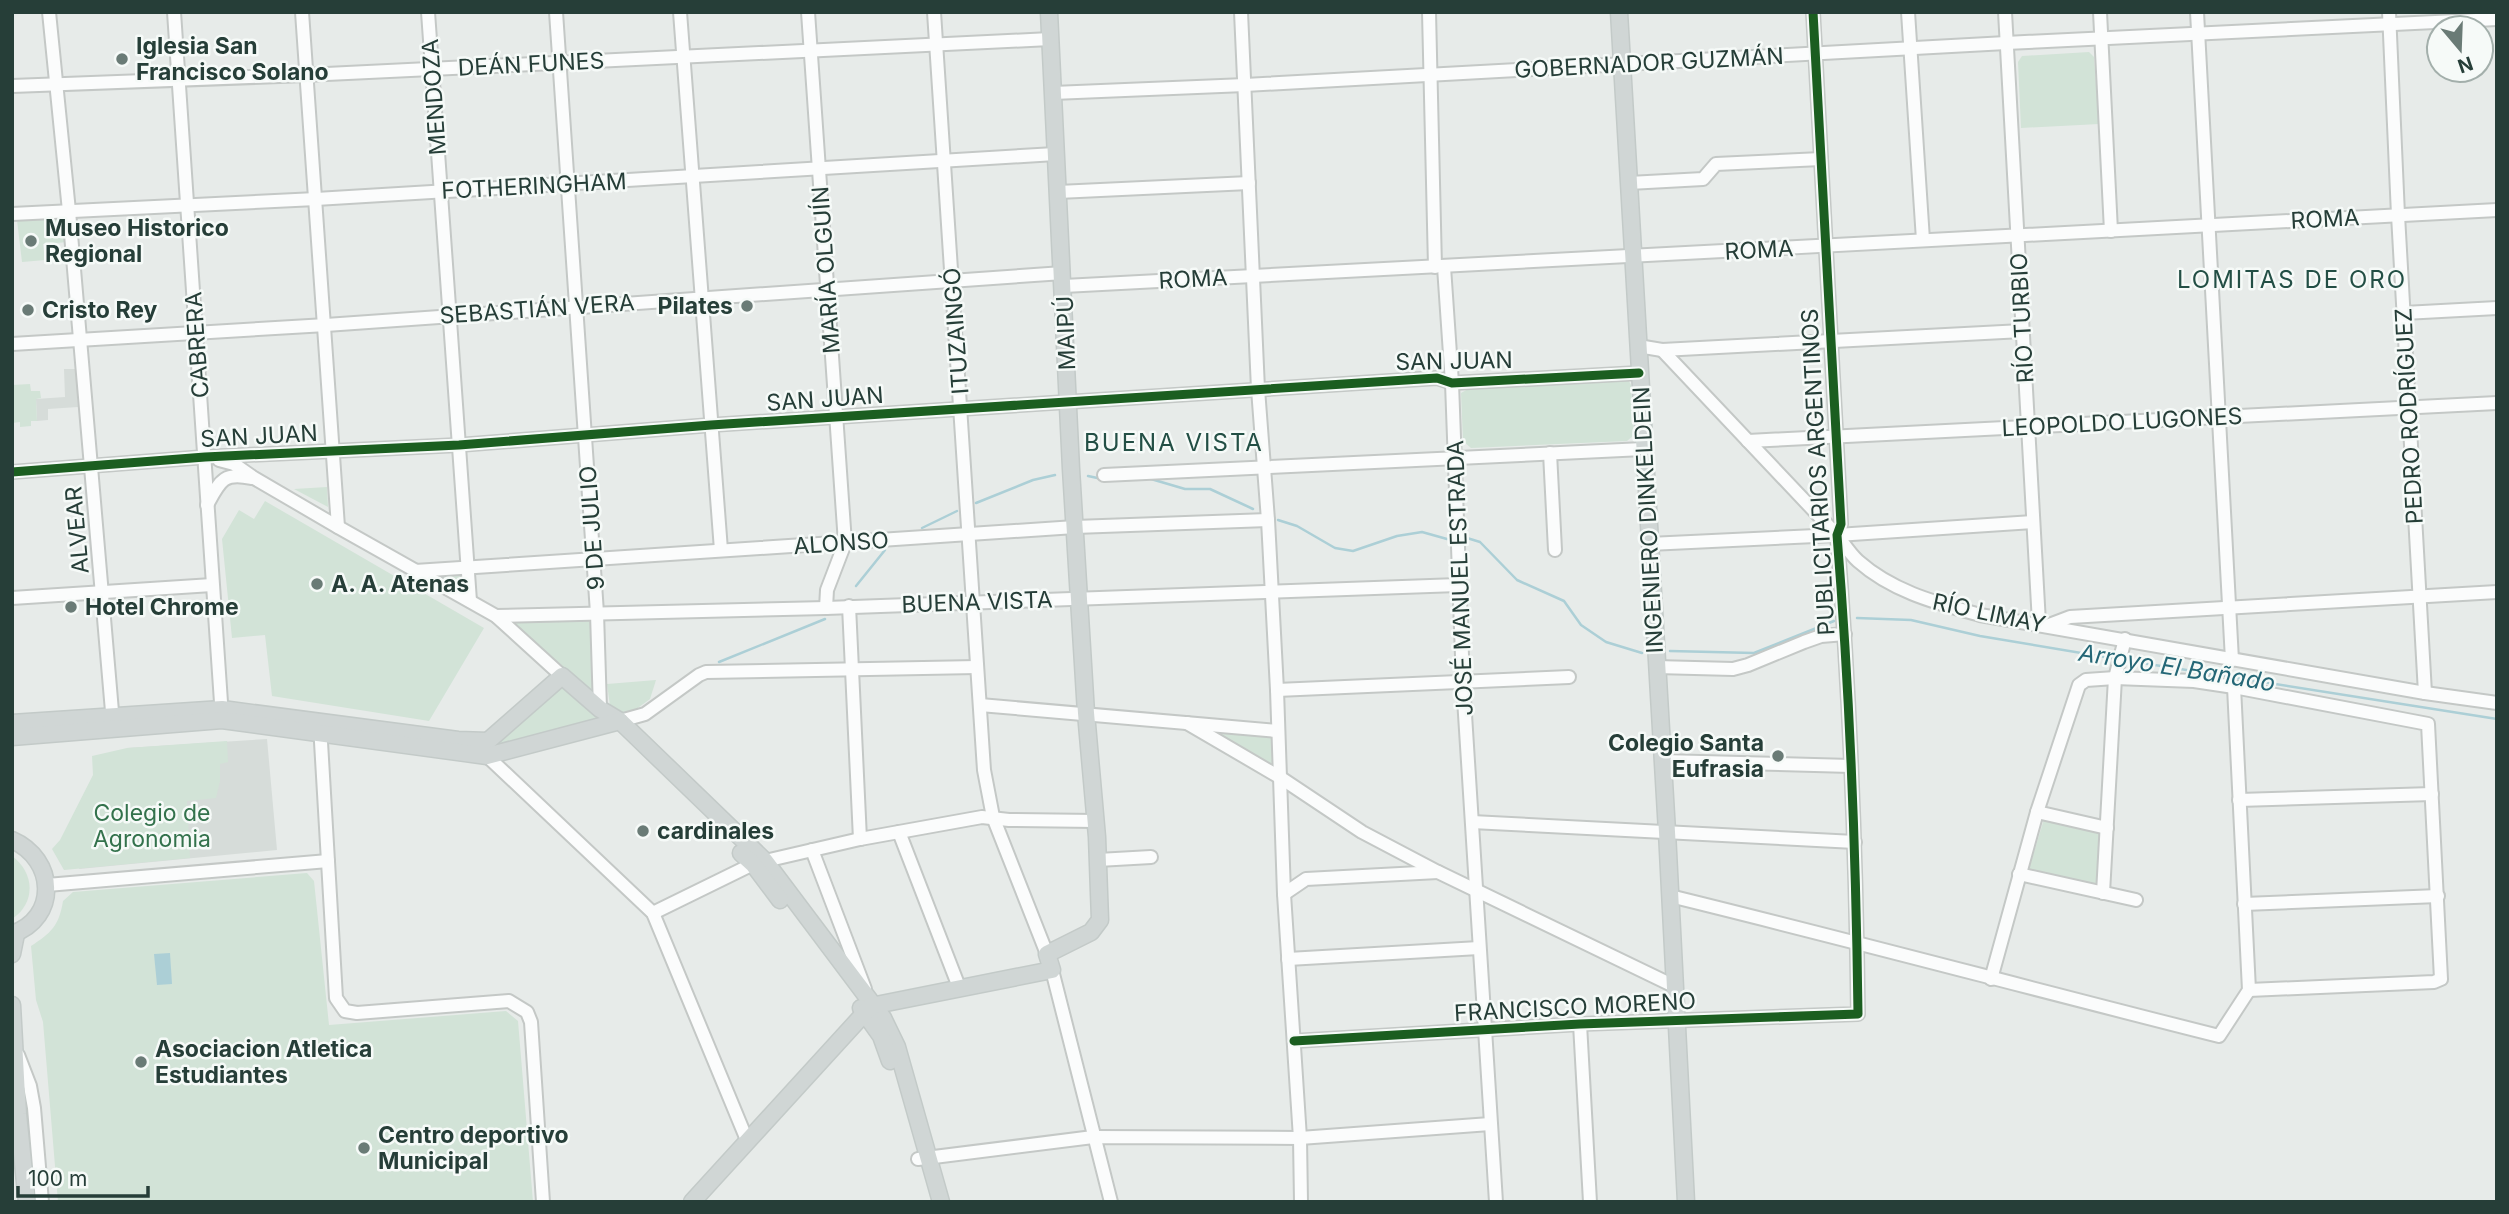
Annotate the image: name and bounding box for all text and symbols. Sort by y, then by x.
north arrow [2425,14,2495,84]
place label: Iglesia San Francisco Solano [136,32,329,86]
street label: MENDOZA [416,38,452,156]
street label: GOBERNADOR GUZMÁN [1514,42,1784,84]
street label: DEÁN FUNES [457,46,605,82]
marker: Iglesia San Francisco Solano [114,51,130,67]
text: N [2455,51,2476,78]
street label: FOTHERINGHAM [441,167,627,205]
street label: MARÍA OLGUÍN [806,185,846,355]
street label: ROMA [2290,203,2360,235]
place label: Museo Historico Regional [45,214,229,268]
marker: Museo Historico Regional [23,233,39,249]
street label: ROMA [1724,234,1794,266]
street label: RÍO TURBIO [2005,252,2039,384]
street label: ROMA [1158,263,1228,295]
district label: LOMITAS DE ORO [2177,265,2407,294]
street label: ITUZAINGÓ [938,267,974,395]
street label: SEBASTIÁN VERA [439,288,636,330]
street label: CABRERA [179,291,215,399]
place label: Pilates [657,292,733,320]
street label: MAIPÚ [1051,295,1081,371]
place label: Cristo Rey [42,296,158,324]
marker: Pilates [739,298,755,314]
marker: Cristo Rey [20,302,36,318]
street label: PEDRO RODRÍGUEZ [2389,307,2429,525]
street label: PUBLICITARIOS ARGENTINOS [1795,308,1841,636]
street label: SAN JUAN [1395,346,1513,376]
street label: SAN JUAN [765,381,885,417]
street label: INGENIERO DINKELDEIN [1627,386,1669,654]
street label: LEOPOLDO LUGONES [2001,402,2243,442]
street label: SAN JUAN [200,419,318,453]
district label: BUENA VISTA [1084,428,1264,457]
street label: JOSÉ MANUEL ESTRADA [1441,440,1479,716]
street label: 9 DE JULIO [574,465,610,591]
street label: ALVEAR [59,485,95,575]
street label: ALONSO [792,526,890,560]
place label: A. A. Atenas [331,570,469,598]
marker: A. A. Atenas [309,576,325,592]
street label: BUENA VISTA [901,585,1053,619]
street label: RÍO LIMAY [1930,587,2048,639]
place label: Hotel Chrome [85,593,239,621]
marker: Hotel Chrome [63,599,79,615]
water label: Arroyo El Bañado [2076,638,2277,697]
place label: Colegio Santa Eufrasia [1608,729,1764,783]
marker: Colegio Santa Eufrasia [1770,748,1786,764]
park label: Colegio de Agronomia [93,799,211,853]
place label: cardinales [657,817,774,845]
marker: cardinales [635,823,651,839]
street label: FRANCISCO MORENO [1453,987,1697,1027]
place label: Asociacion Atletica Estudiantes [155,1035,372,1089]
marker: Asociacion Atletica Estudiantes [133,1054,149,1070]
place label: Centro deportivo Municipal [378,1121,569,1175]
marker: Centro deportivo Municipal [356,1140,372,1156]
scale bar [18,1154,147,1198]
text: 100 m [28,1166,87,1191]

